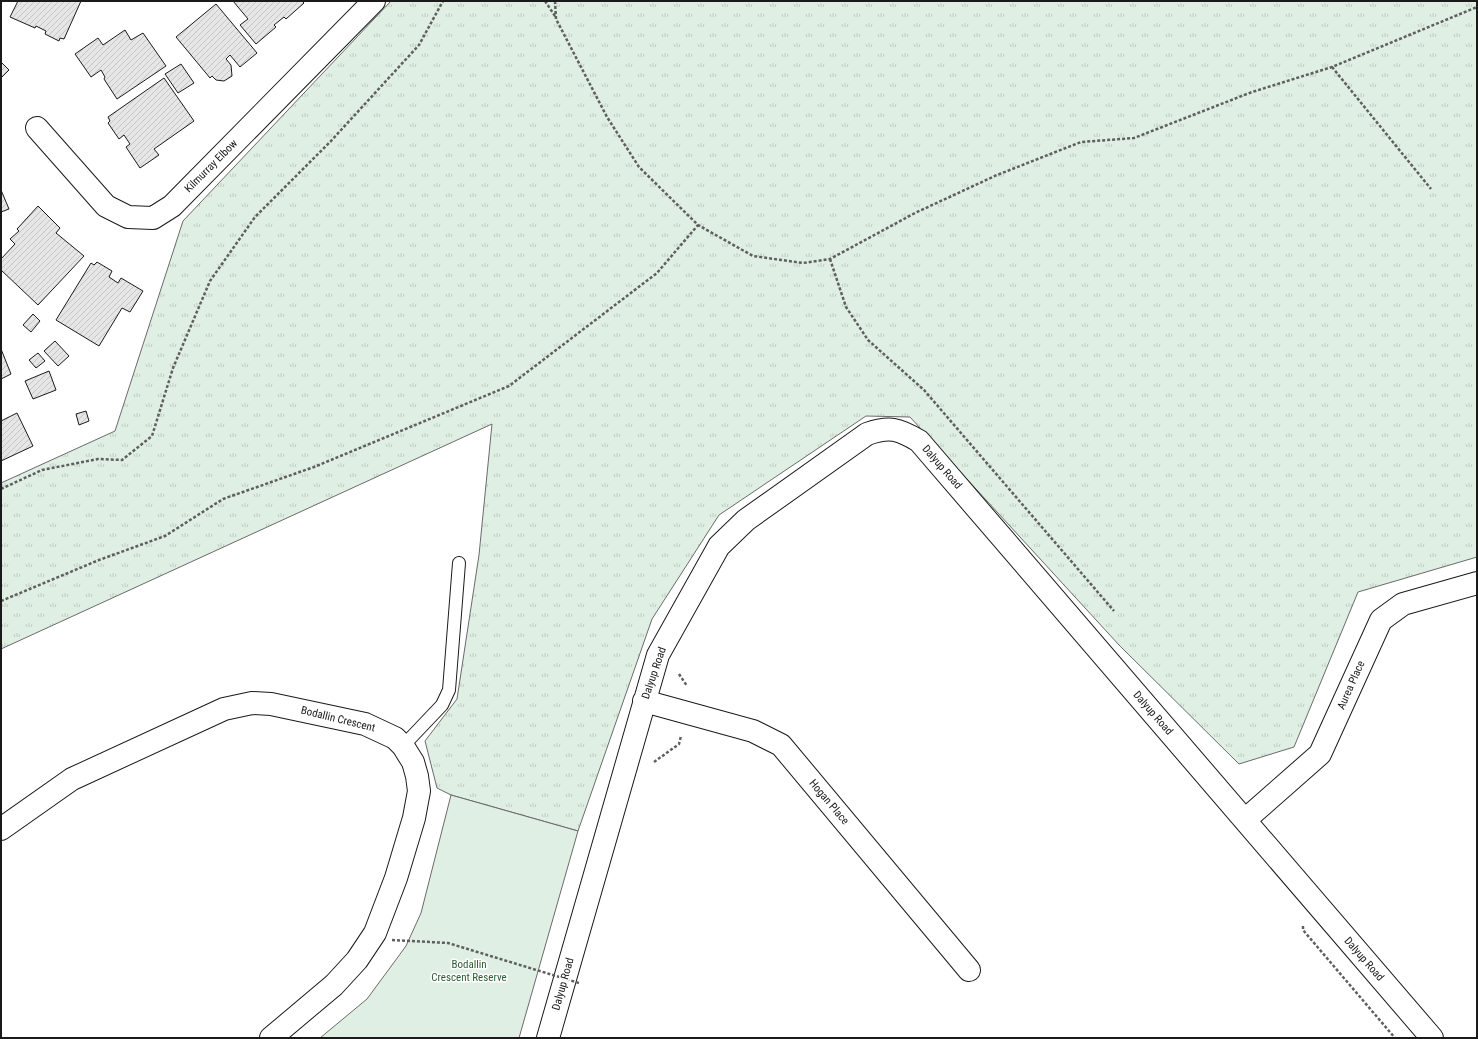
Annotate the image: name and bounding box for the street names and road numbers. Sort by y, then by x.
street label: Kilmurray Elbow [182,137,240,195]
street label: Dalyup Road [919,442,965,492]
street label: Dalyup Road [639,645,669,701]
street label: Aurea Place [1334,659,1368,711]
street label: Dalyup Road [1130,688,1176,738]
street label: Bodallin Crescent [299,703,377,735]
street label: Hogan Place [806,777,852,827]
street label: Dalyup Road [1341,934,1387,984]
street label: Dalyup Road [549,956,577,1012]

